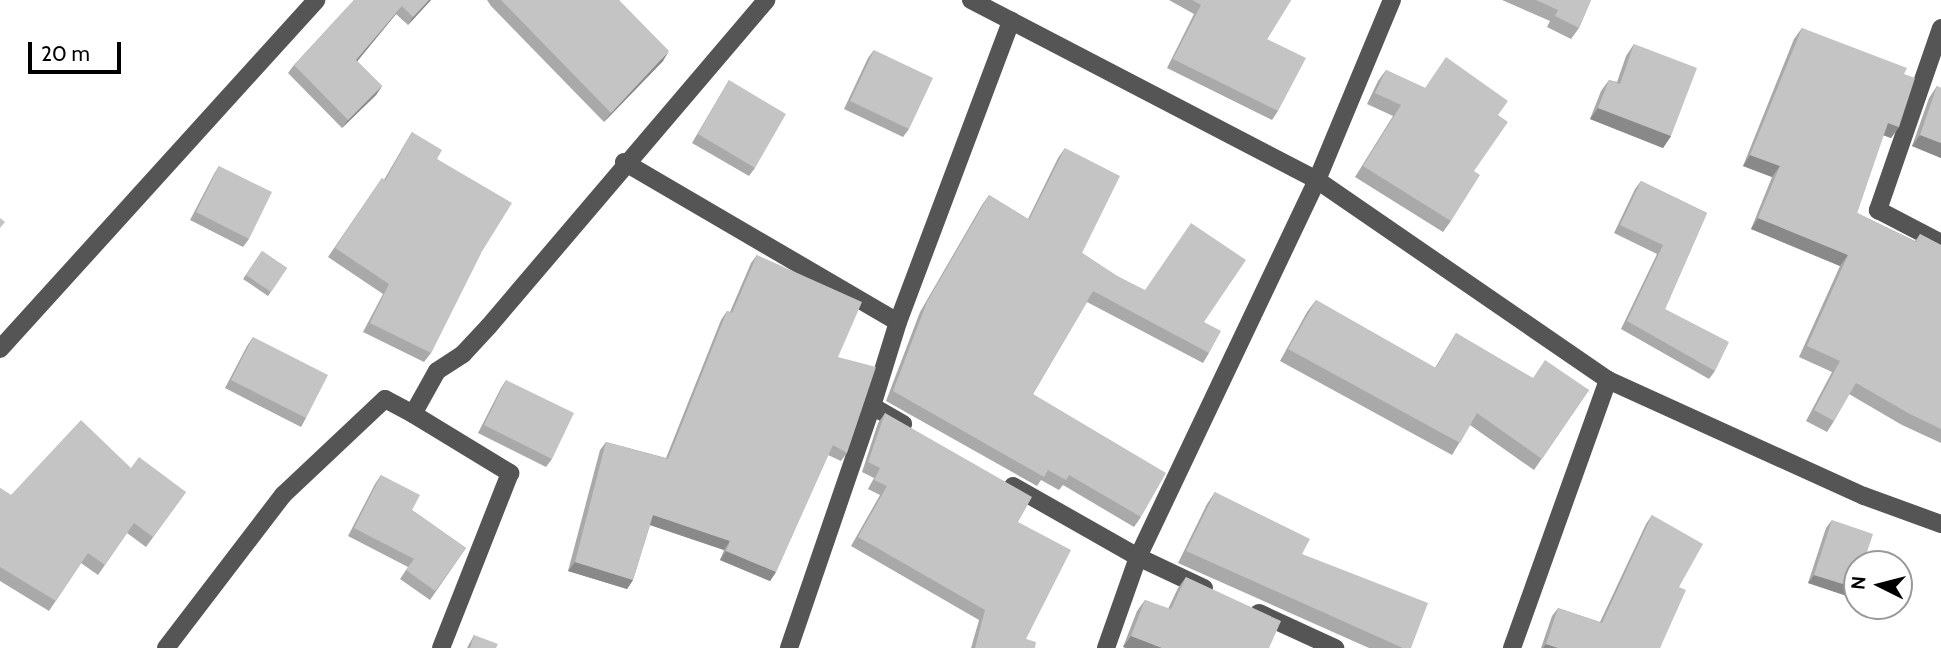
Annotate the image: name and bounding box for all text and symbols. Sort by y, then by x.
scale bar [32,28,124,72]
text: 20 m [41,41,90,66]
north arrow [1843,550,1913,620]
text: N [1846,575,1871,591]

